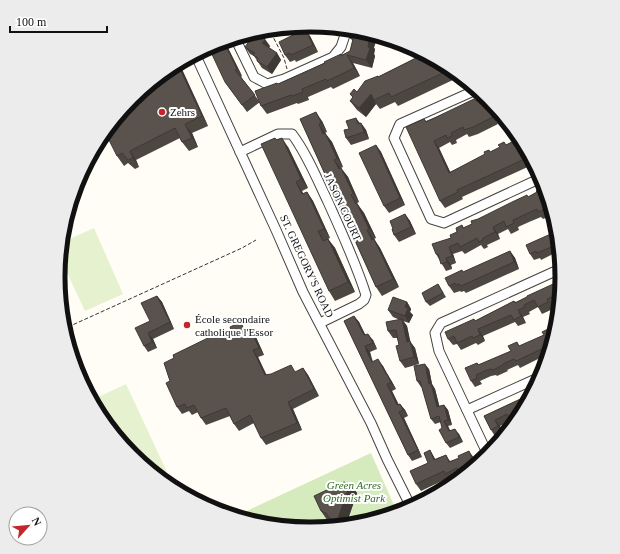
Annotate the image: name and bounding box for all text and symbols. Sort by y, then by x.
scale bar [10,8,107,34]
text: 100 m [16,15,47,29]
place label: Zehrs [170,106,195,118]
marker: Zehrs [157,107,167,117]
street label: JASON COURT [322,171,364,243]
street label: ST. GREGORY'S ROAD [278,213,336,319]
place label: École secondaire catholique l'Essor [195,313,273,338]
marker: École secondaire catholique l'Essor [182,320,192,330]
park label: Green Acres Optimist Park [323,479,386,504]
north arrow [8,506,48,546]
text: N [30,515,44,528]

